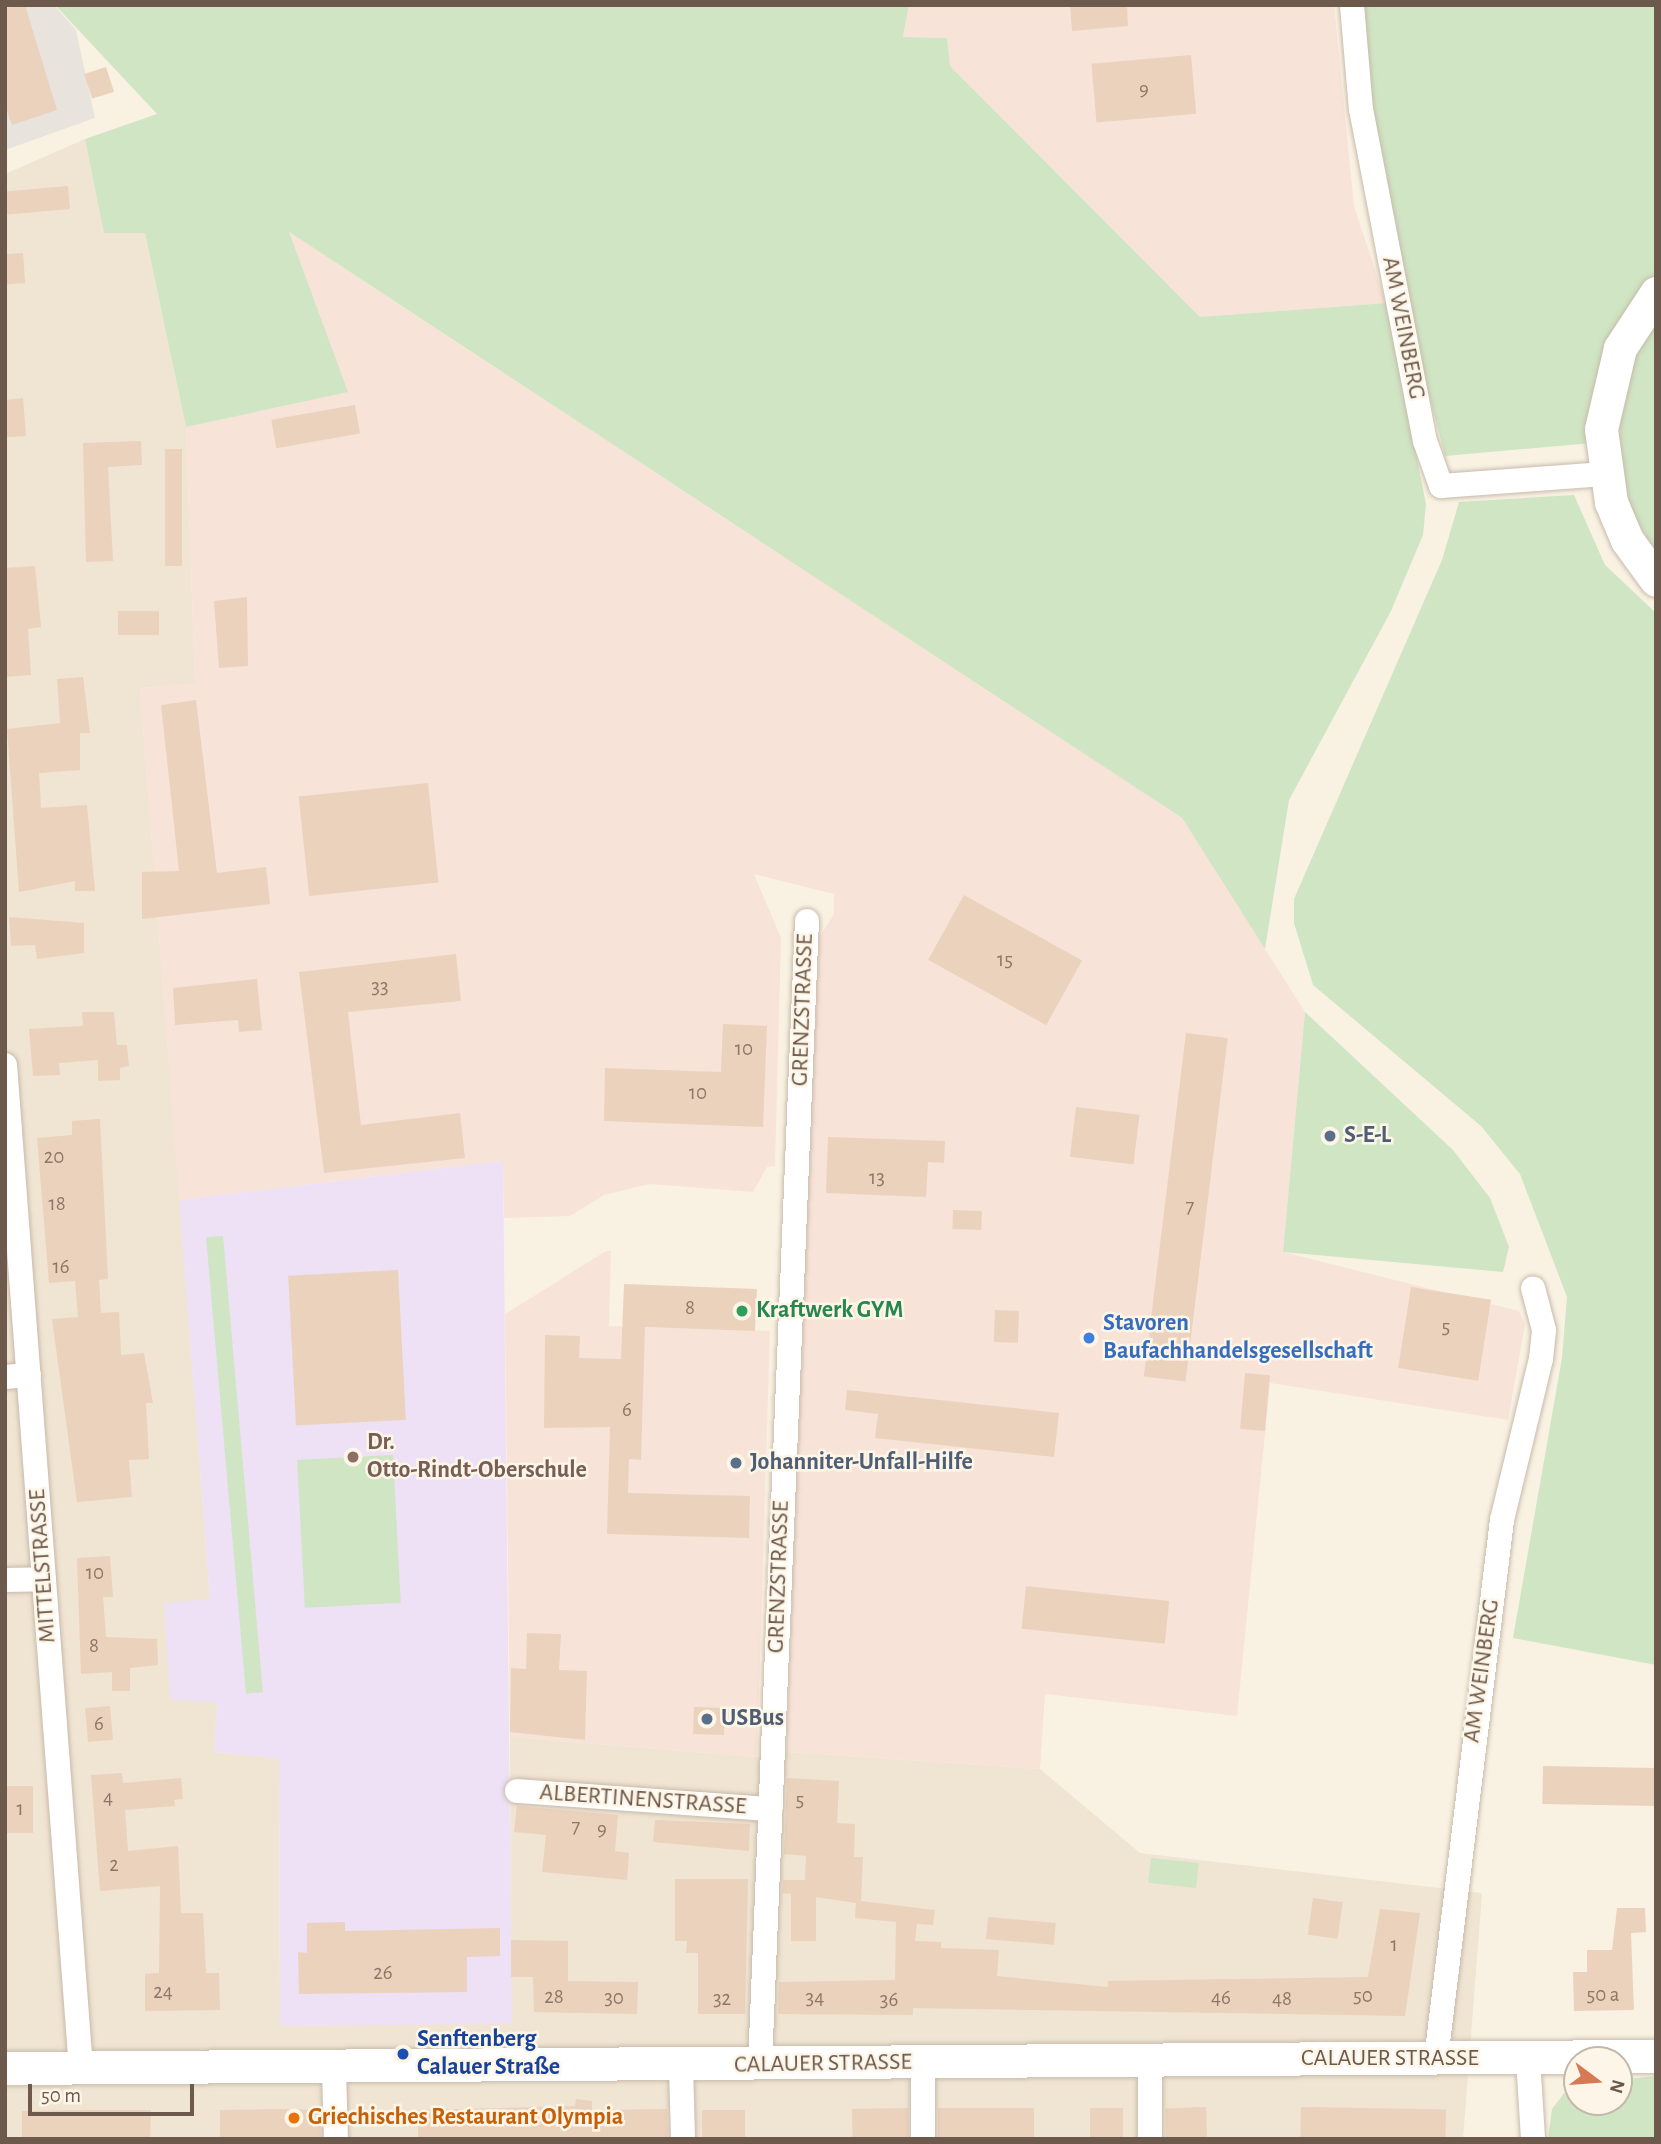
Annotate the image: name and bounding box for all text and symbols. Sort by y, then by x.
house number: 9 [1139,76,1149,102]
street label: AM WEINBERG [1375,254,1431,402]
street label: GRENZSTRASSE [786,933,820,1087]
house number: 15 [997,947,1013,973]
house number: 33 [371,974,389,1000]
house number: 10 [735,1036,753,1062]
house number: 10 [689,1080,707,1106]
place label: S-E-L [1344,1122,1391,1150]
marker: S-E-L [1322,1128,1338,1144]
house number: 20 [44,1144,64,1170]
house number: 13 [869,1165,885,1191]
house number: 18 [48,1191,66,1217]
house number: 7 [1186,1194,1194,1220]
house number: 16 [52,1254,70,1280]
house number: 8 [685,1295,695,1321]
place label: Kraftwerk GYM [756,1297,903,1325]
marker: Kraftwerk GYM [734,1303,750,1319]
place label: Stavoren Baufachhandelsgesellschaft [1103,1310,1373,1366]
house number: 5 [1442,1314,1450,1340]
marker: Stavoren Baufachhandelsgesellschaft [1081,1330,1097,1346]
house number: 6 [622,1397,632,1423]
place label: Dr. Otto-Rindt-Oberschule [367,1429,587,1485]
marker: Dr. Otto-Rindt-Oberschule [345,1449,361,1465]
place label: Johanniter-Unfall-Hilfe [750,1449,973,1477]
marker: Johanniter-Unfall-Hilfe [728,1455,744,1471]
street label: MITTELSTRASSE [23,1488,63,1644]
street label: GRENZSTRASSE [762,1500,796,1654]
house number: 10 [86,1560,104,1586]
street label: AM WEINBERG [1458,1597,1506,1745]
house number: 8 [89,1633,99,1659]
place label: USBus [721,1705,784,1733]
house number: 6 [94,1711,104,1737]
marker: USBus [699,1711,715,1727]
street label: ALBERTINENSTRASSE [539,1778,747,1822]
house number: 4 [103,1785,113,1811]
house number: 5 [796,1787,804,1813]
house number: 1 [16,1796,24,1822]
house number: 7 [572,1814,580,1840]
house number: 9 [597,1816,607,1842]
house number: 2 [109,1852,119,1878]
house number: 1 [1390,1932,1398,1958]
house number: 26 [373,1960,393,1986]
house number: 24 [153,1979,173,2005]
house number: 50 a [1586,1982,1620,2008]
house number: 50 [1353,1983,1373,2009]
house number: 28 [544,1984,564,2010]
house number: 30 [604,1985,624,2011]
house number: 34 [806,1985,824,2011]
house number: 46 [1211,1985,1231,2011]
house number: 32 [713,1986,731,2012]
house number: 48 [1272,1986,1292,2012]
house number: 36 [880,1987,898,2013]
place label: Senftenberg Calauer Straße [417,2026,560,2082]
street label: CALAUER STRASSE [1301,2045,1479,2073]
marker: Senftenberg Calauer Straße [395,2046,411,2062]
north arrow [1563,2046,1633,2116]
street label: CALAUER STRASSE [734,2048,912,2080]
scale bar [32,2070,198,2114]
text: N [1606,2077,1628,2095]
text: 50 m [41,2085,81,2106]
place label: Griechisches Restaurant Olympia [308,2104,623,2132]
marker: Griechisches Restaurant Olympia [286,2110,302,2126]

